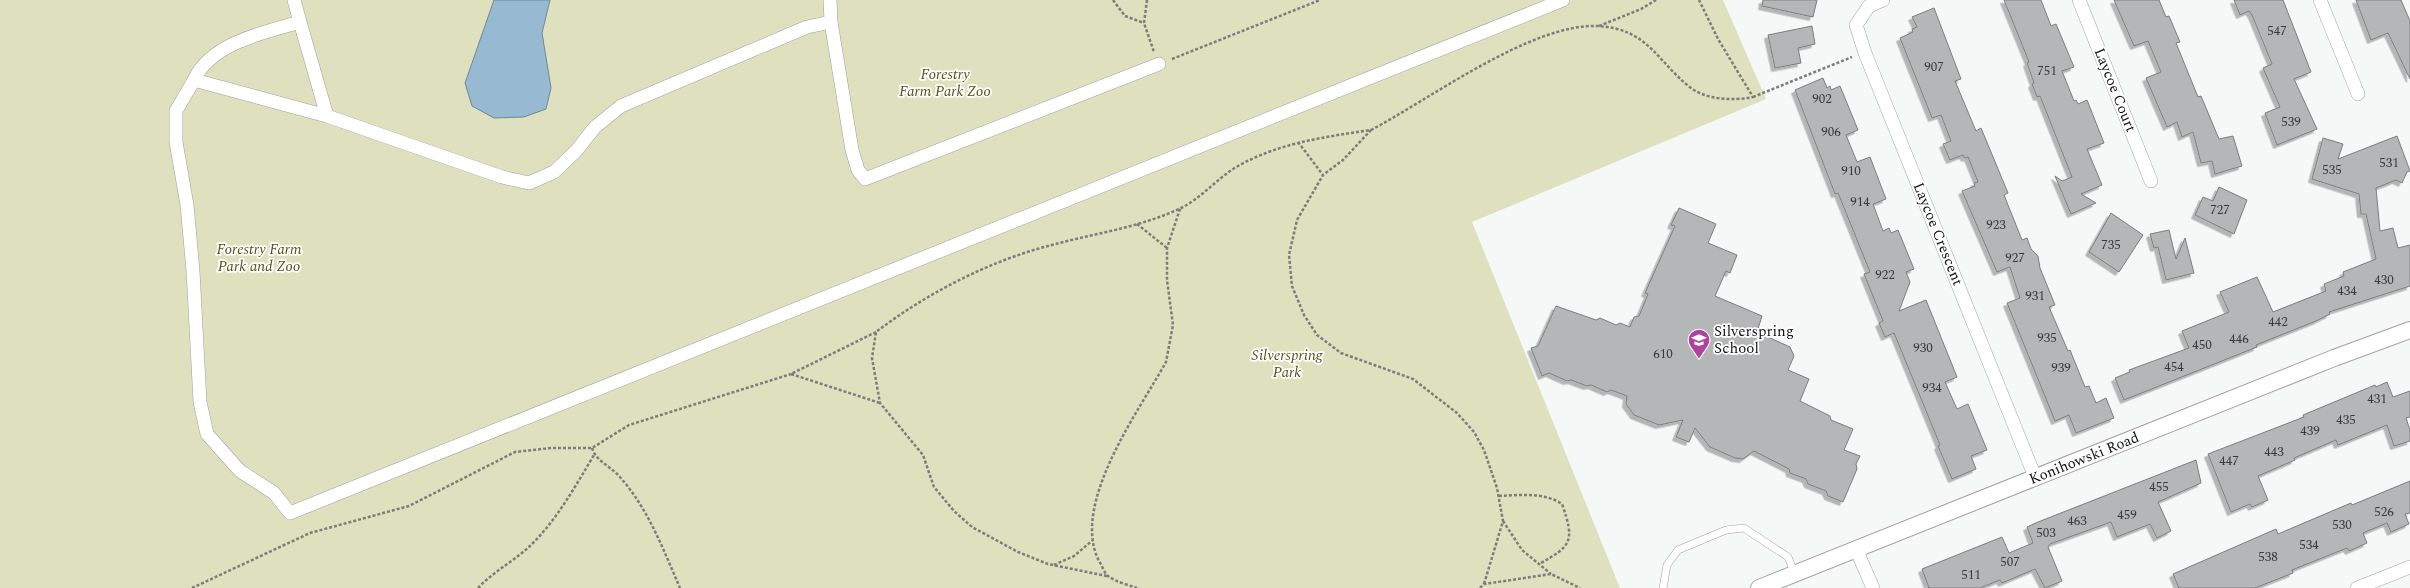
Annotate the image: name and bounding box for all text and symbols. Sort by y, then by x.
house number: 547 [2267,21,2287,41]
street label: Laycoe Court [2088,44,2142,136]
house number: 907 [1924,57,1944,77]
house number: 751 [2037,61,2057,81]
park label: Forestry Farm Park Zoo [899,63,991,103]
house number: 902 [1812,89,1832,109]
house number: 539 [2281,112,2301,132]
house number: 906 [1821,122,1841,142]
house number: 531 [2379,153,2399,173]
house number: 535 [2322,160,2342,180]
house number: 910 [1841,161,1861,181]
street label: Laycoe Crescent [1907,179,1969,289]
house number: 914 [1850,192,1870,212]
house number: 727 [2210,200,2230,220]
house number: 923 [1986,215,2006,235]
house number: 735 [2101,235,2121,255]
park label: Forestry Farm Park and Zoo [216,238,302,278]
house number: 927 [2005,248,2025,268]
house number: 922 [1875,265,1895,285]
house number: 430 [2374,270,2394,290]
house number: 434 [2337,281,2357,301]
house number: 931 [2025,286,2045,306]
house number: 442 [2268,312,2288,332]
place label: Silverspring School [1714,320,1794,360]
school or university icon: Silverspring School [1686,327,1712,360]
house number: 935 [2037,328,2057,348]
house number: 446 [2229,329,2249,349]
house number: 450 [2192,335,2212,355]
house number: 930 [1913,338,1933,358]
park label: Silverspring Park [1252,344,1324,384]
house number: 610 [1653,344,1673,364]
house number: 454 [2164,357,2184,377]
house number: 939 [2051,358,2071,378]
house number: 934 [1922,378,1942,398]
house number: 431 [2367,389,2387,409]
house number: 435 [2336,410,2356,430]
house number: 439 [2300,421,2320,441]
street label: Konihowski Road [2025,426,2143,490]
house number: 443 [2264,442,2284,462]
house number: 447 [2219,451,2239,471]
house number: 455 [2149,477,2169,497]
house number: 526 [2374,502,2394,522]
house number: 459 [2117,505,2137,525]
house number: 463 [2067,511,2087,531]
house number: 530 [2332,515,2352,535]
house number: 503 [2036,523,2056,543]
house number: 534 [2299,535,2319,555]
house number: 538 [2258,547,2278,567]
house number: 507 [2000,552,2020,572]
house number: 511 [1961,565,1981,585]

